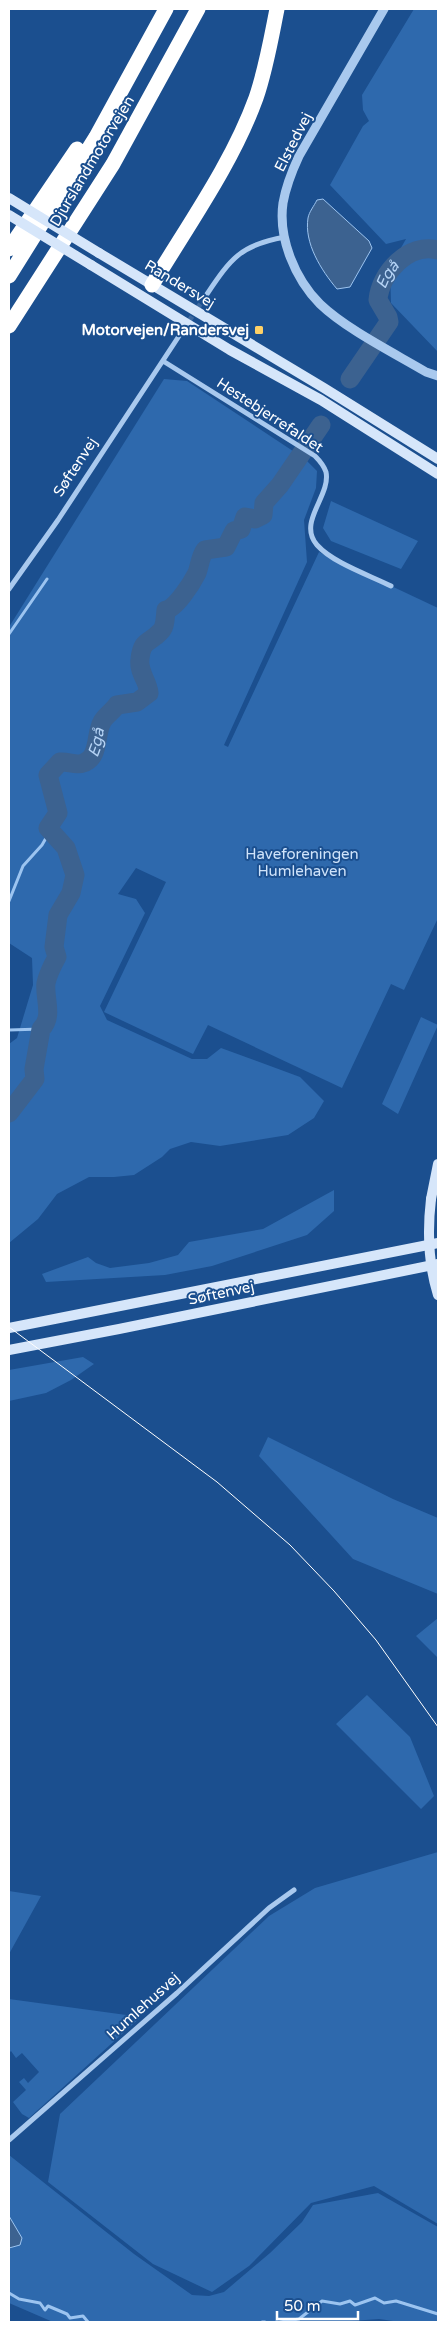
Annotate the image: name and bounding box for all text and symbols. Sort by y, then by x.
street label: Djurslandmotorvejen [46,93,138,229]
street label: Elstedvej [270,109,316,175]
street label: Randersvej [141,256,219,312]
water label: Egå [371,256,404,292]
place label: Motorvejen/Randersvej [82,321,249,340]
marker: Motorvejen/Randersvej [253,324,265,336]
street label: Hestebjerrefaldet [213,374,327,456]
street label: Søftenvej [49,434,101,500]
water label: Egå [83,725,109,760]
park label: Haveforeningen Humlehaven [245,845,359,880]
street label: Søftenvej [186,1277,256,1309]
street label: Humlehusvej [103,1969,183,2043]
scale bar [277,2288,358,2320]
text: 50 m [284,2297,321,2315]

